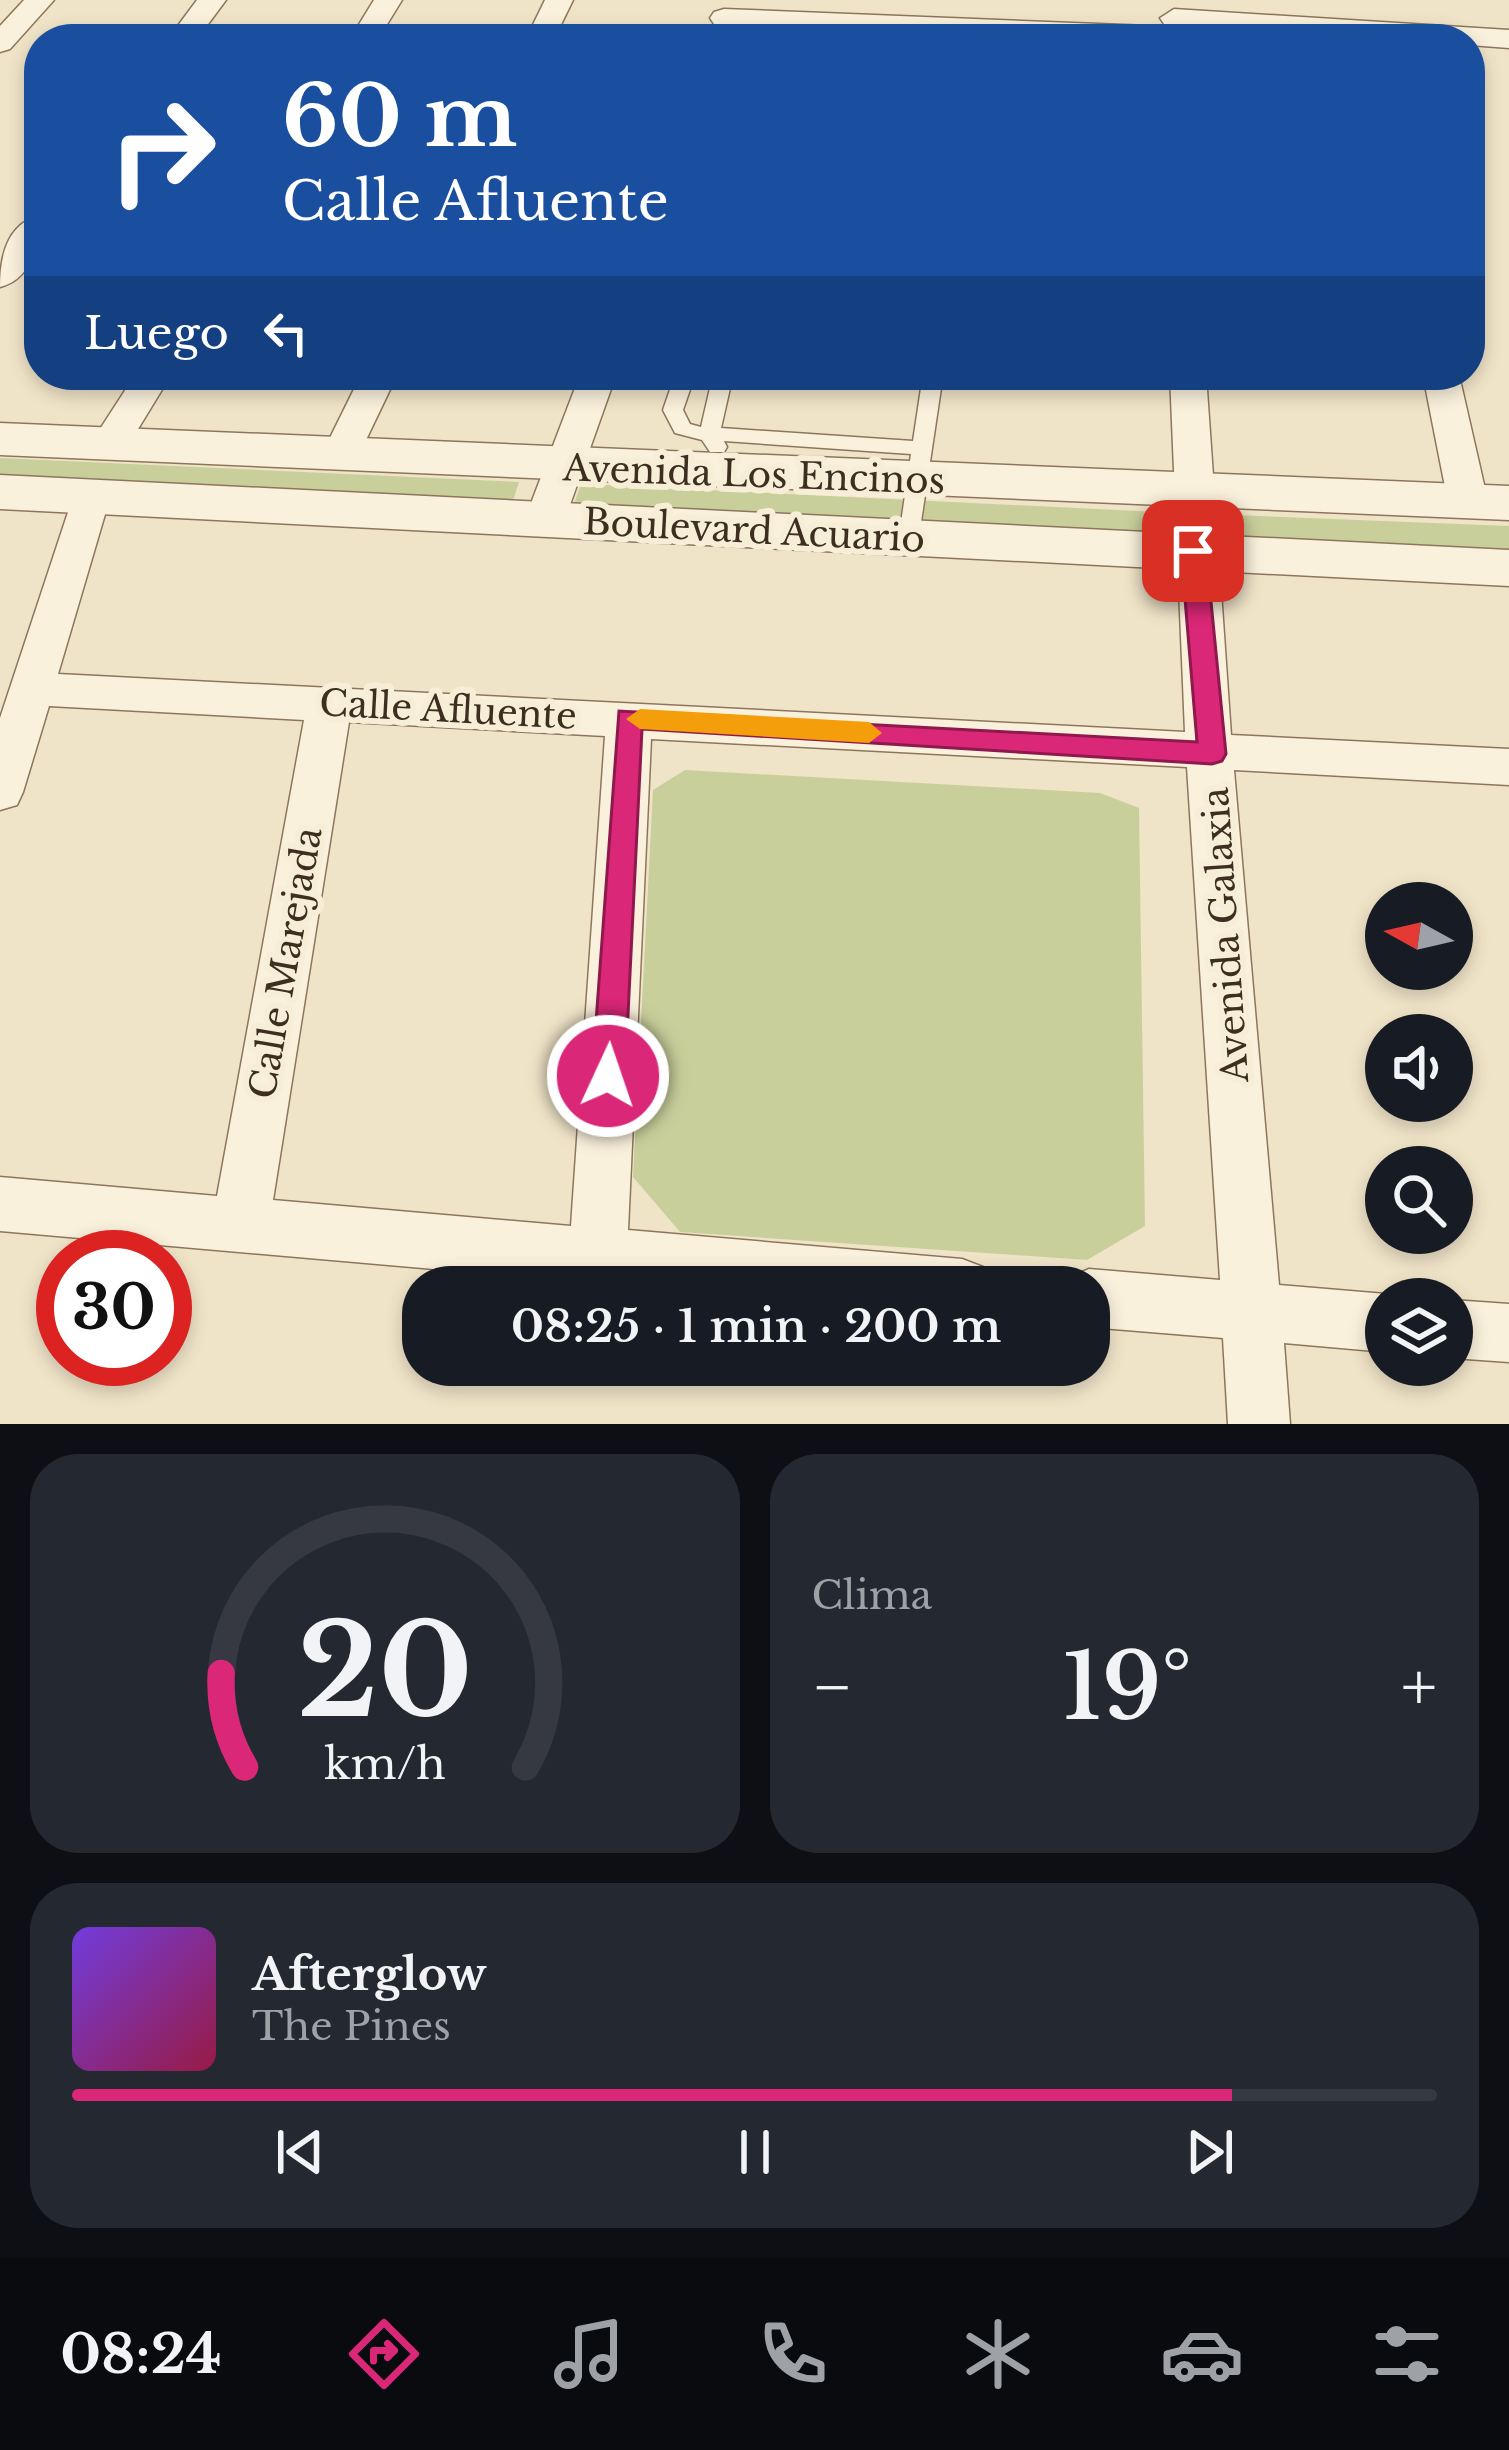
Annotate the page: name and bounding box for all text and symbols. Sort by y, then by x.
text: 60 m [282,65,517,169]
icon: right [84,72,240,228]
text: Calle Afluente [282,168,669,235]
icon: left [253,300,319,366]
text: Luego [84,305,229,361]
street label: Avenida Los Encinos [561,445,946,504]
street label: Boulevard Acuario [582,499,926,562]
pin [1142,500,1244,602]
icon: arrive [1160,518,1226,584]
street label: Calle Afluente [318,680,578,739]
street label: Avenida Galaxia [1193,786,1258,1085]
street label: Calle Marejada [239,824,332,1102]
north arrow [1365,882,1473,990]
map controls [1365,882,1473,1386]
position arrow [545,1013,671,1139]
button: sound [1365,1014,1473,1122]
button: search [1365,1146,1473,1254]
speed limit sign: 30 [36,1230,192,1386]
button: layers [1365,1278,1473,1386]
text: 08:25 · 1 min · 200 m [511,1298,1001,1354]
text: Clima [812,1571,932,1620]
text: 20 [297,1595,472,1750]
text: 19° [1062,1632,1192,1743]
text: − [812,1646,853,1728]
text: + [1401,1646,1437,1728]
text: km/h [324,1736,446,1790]
text: Afterglow [252,1946,487,2002]
text: The Pines [252,2002,451,2051]
icon: previous [267,2119,333,2185]
icon: pause [722,2119,788,2185]
icon: next [1177,2119,1243,2185]
icon: directions [342,2312,426,2396]
icon: music [547,2312,631,2396]
icon: phone [751,2312,835,2396]
icon: climate [956,2312,1040,2396]
icon: car [1160,2312,1244,2396]
icon: filters [1365,2312,1449,2396]
text: 08:24 [60,2321,222,2388]

